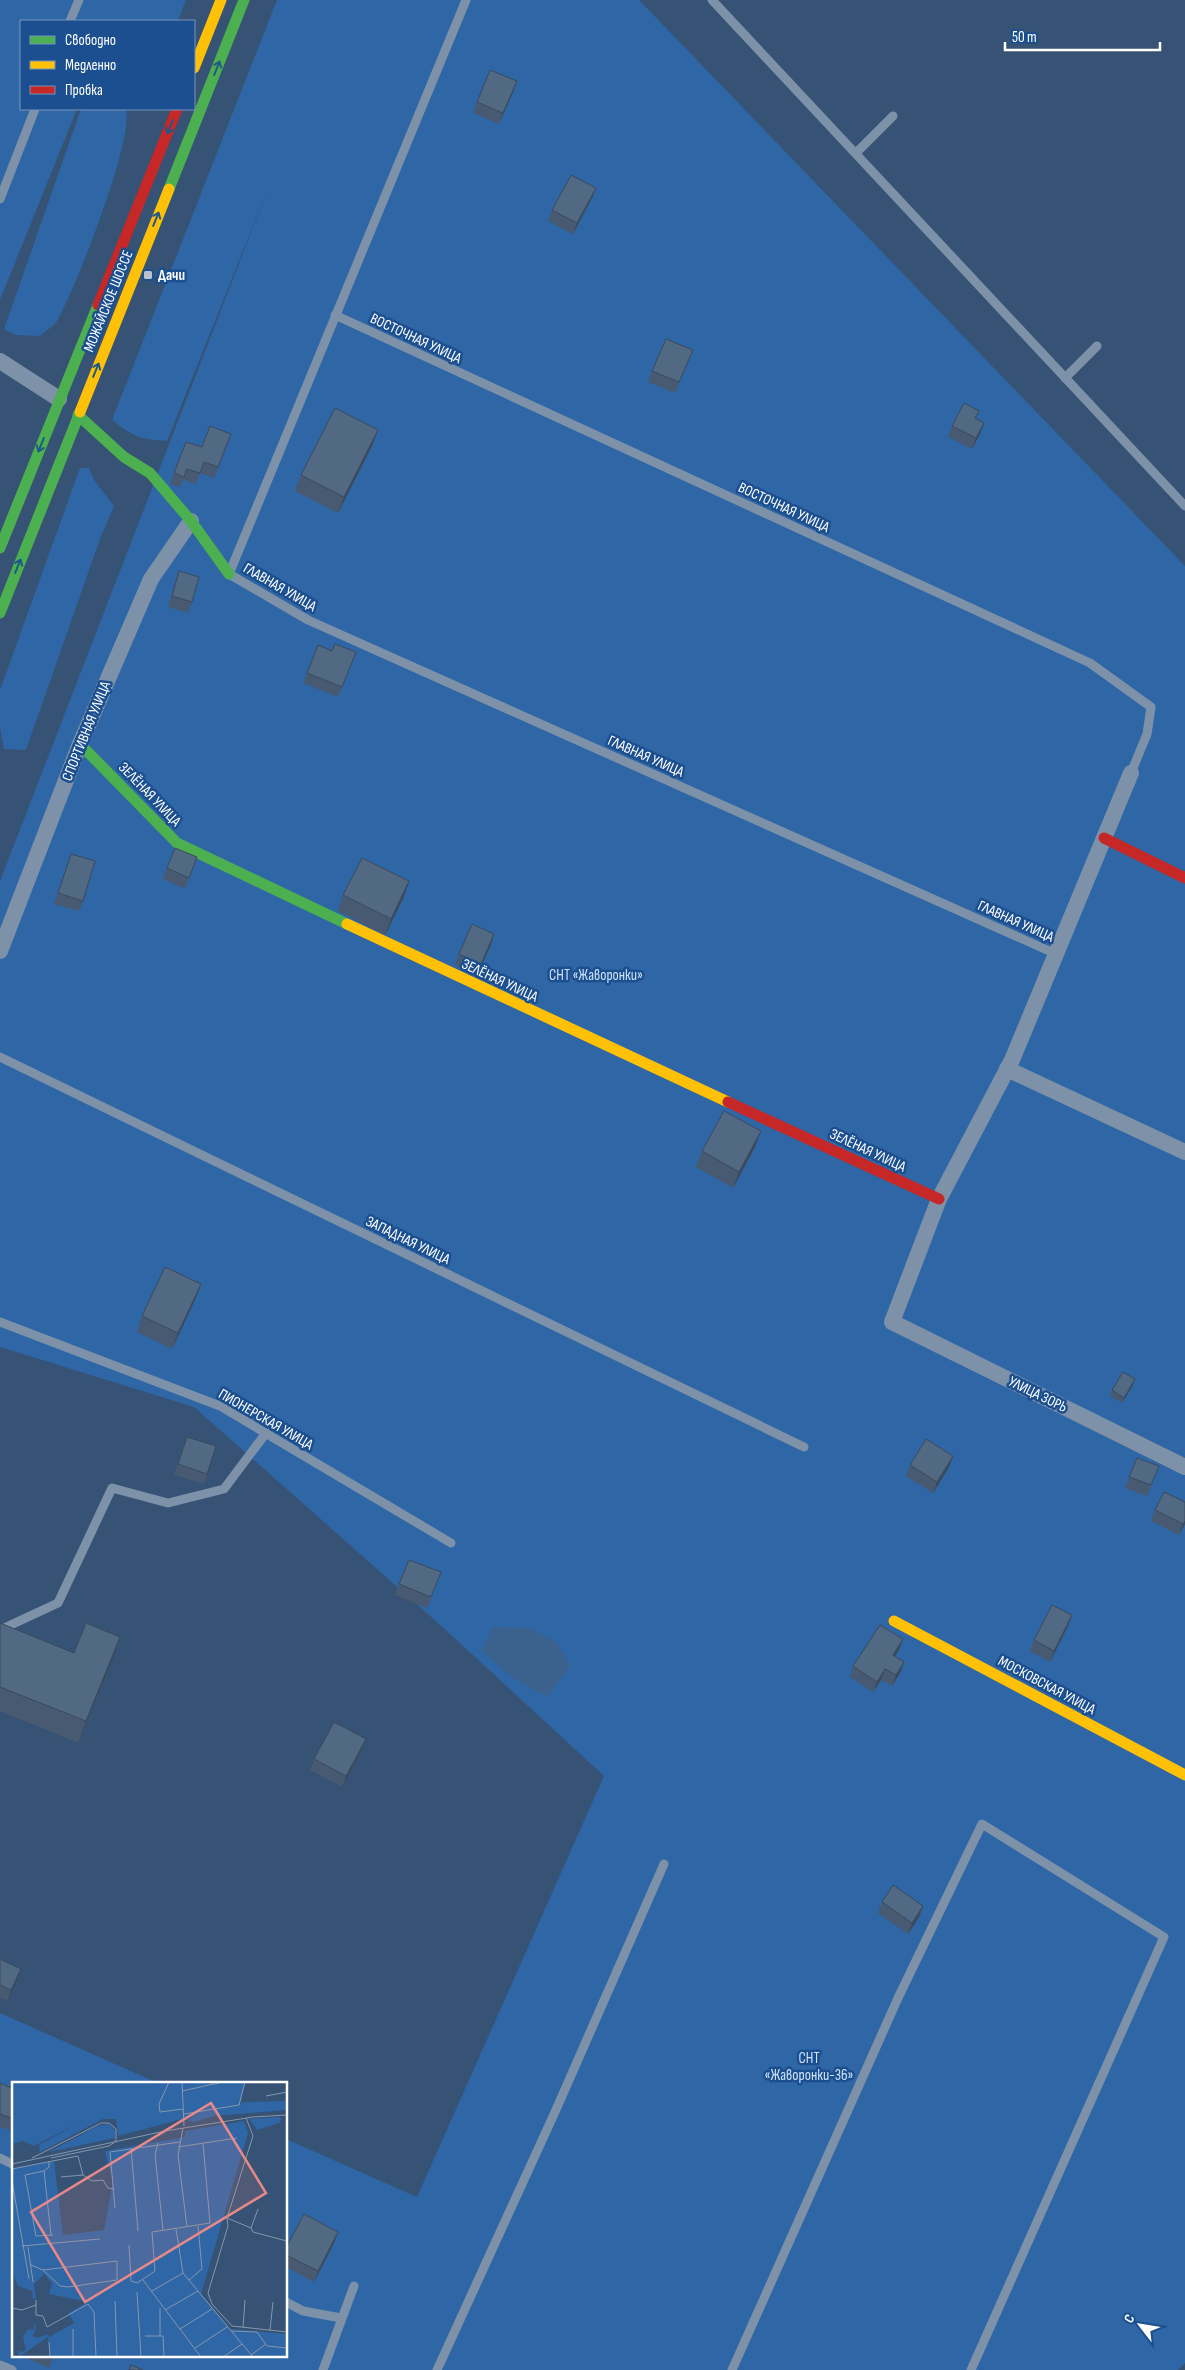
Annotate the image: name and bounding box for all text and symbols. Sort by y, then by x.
legend [20,20,195,110]
scale bar [1005,20,1160,52]
text: 50 m [1012,28,1037,47]
text: Свободно [65,31,116,50]
text: Медленно [65,56,116,75]
one-way arrow [213,61,222,76]
text: Пробка [65,81,103,100]
one-way arrow [165,119,174,134]
one-way arrow [152,212,162,227]
street label: МОЖАЙСКОЕ ШОССЕ [79,248,137,355]
place label: Дачи [158,266,185,285]
marker: Дачи [142,269,154,281]
street label: ВОСТОЧНАЯ УЛИЦА [367,309,465,368]
one-way arrow [92,363,101,378]
one-way arrow [36,437,45,452]
street label: ВОСТОЧНАЯ УЛИЦА [735,478,833,537]
one-way arrow [14,559,24,574]
street label: ГЛАВНАЯ УЛИЦА [240,559,320,616]
street label: СПОРТИВНАЯ УЛИЦА [58,678,115,784]
street label: ГЛАВНАЯ УЛИЦА [605,731,687,782]
street label: ЗЕЛЁНАЯ УЛИЦА [114,758,185,831]
street label: ГЛАВНАЯ УЛИЦА [975,896,1057,947]
street label: ЗЕЛЁНАЯ УЛИЦА [459,954,542,1007]
park label: СНТ «Жаворонки» [549,966,643,985]
street label: ЗЕЛЁНАЯ УЛИЦА [827,1124,910,1177]
street label: ЗАПАДНАЯ УЛИЦА [362,1212,454,1269]
street label: УЛИЦА ЗОРЬ [1005,1372,1071,1417]
street label: ПИОНЕРСКАЯ УЛИЦА [215,1385,317,1455]
street label: МОСКОВСКАЯ УЛИЦА [995,1652,1099,1719]
park label: СНТ «Жаворонки-36» [765,2049,854,2085]
inset map [12,2082,288,2358]
north arrow [1115,2300,1165,2350]
text: С [1120,2311,1138,2326]

